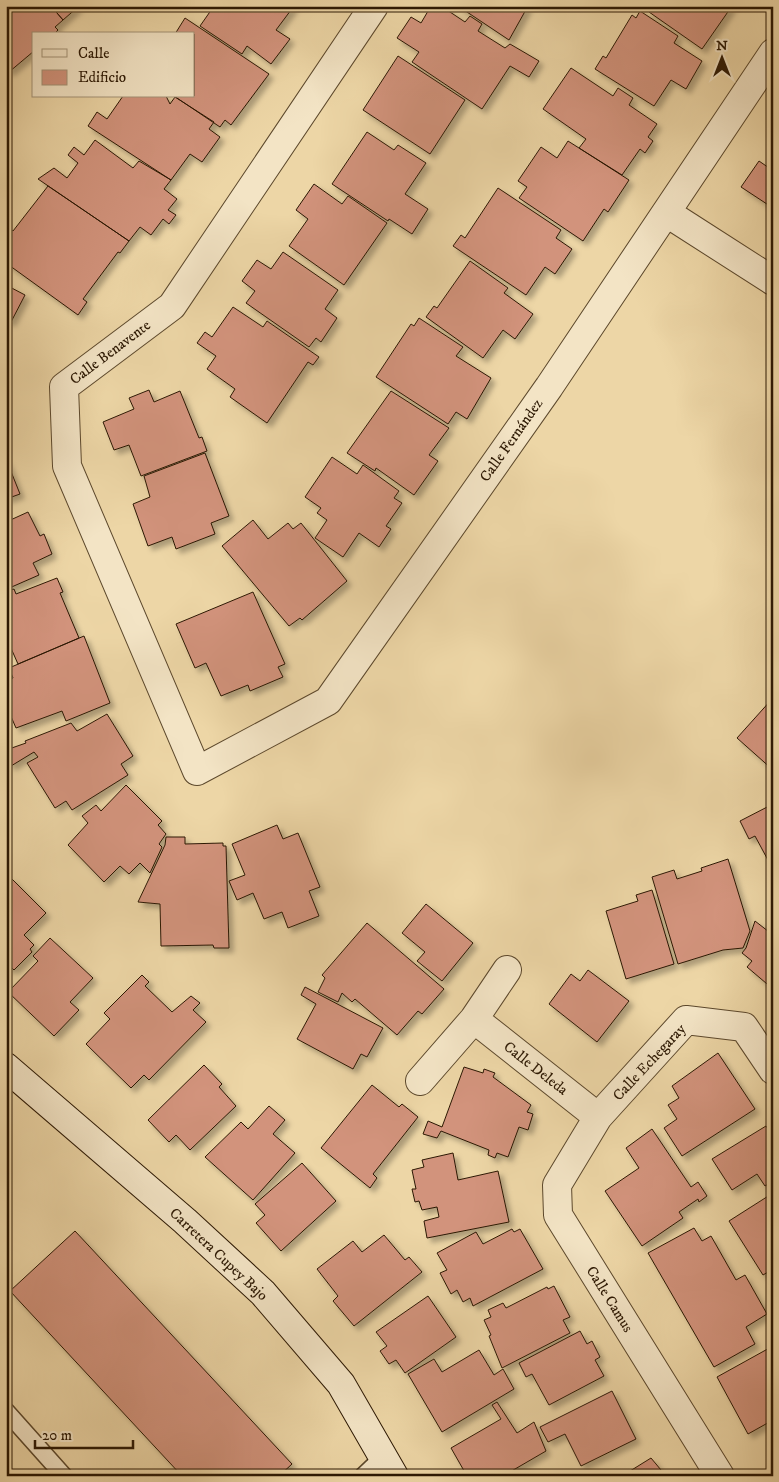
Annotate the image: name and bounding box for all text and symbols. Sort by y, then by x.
legend [32,32,195,98]
north arrow [696,32,746,82]
text: N [716,37,728,55]
text: Calle [78,44,110,63]
text: Edificio [78,68,126,87]
street label: Calle Benavente [66,316,154,389]
street label: Calle Fernández [476,394,547,486]
street label: Calle Echegaray [609,1019,690,1105]
street label: Calle Deleda [500,1037,572,1100]
street label: Carretera Cupey Bajo [165,1204,272,1305]
street label: Calle Camus [582,1263,637,1336]
scale bar [35,1417,132,1449]
text: 20 m [42,1426,72,1445]

